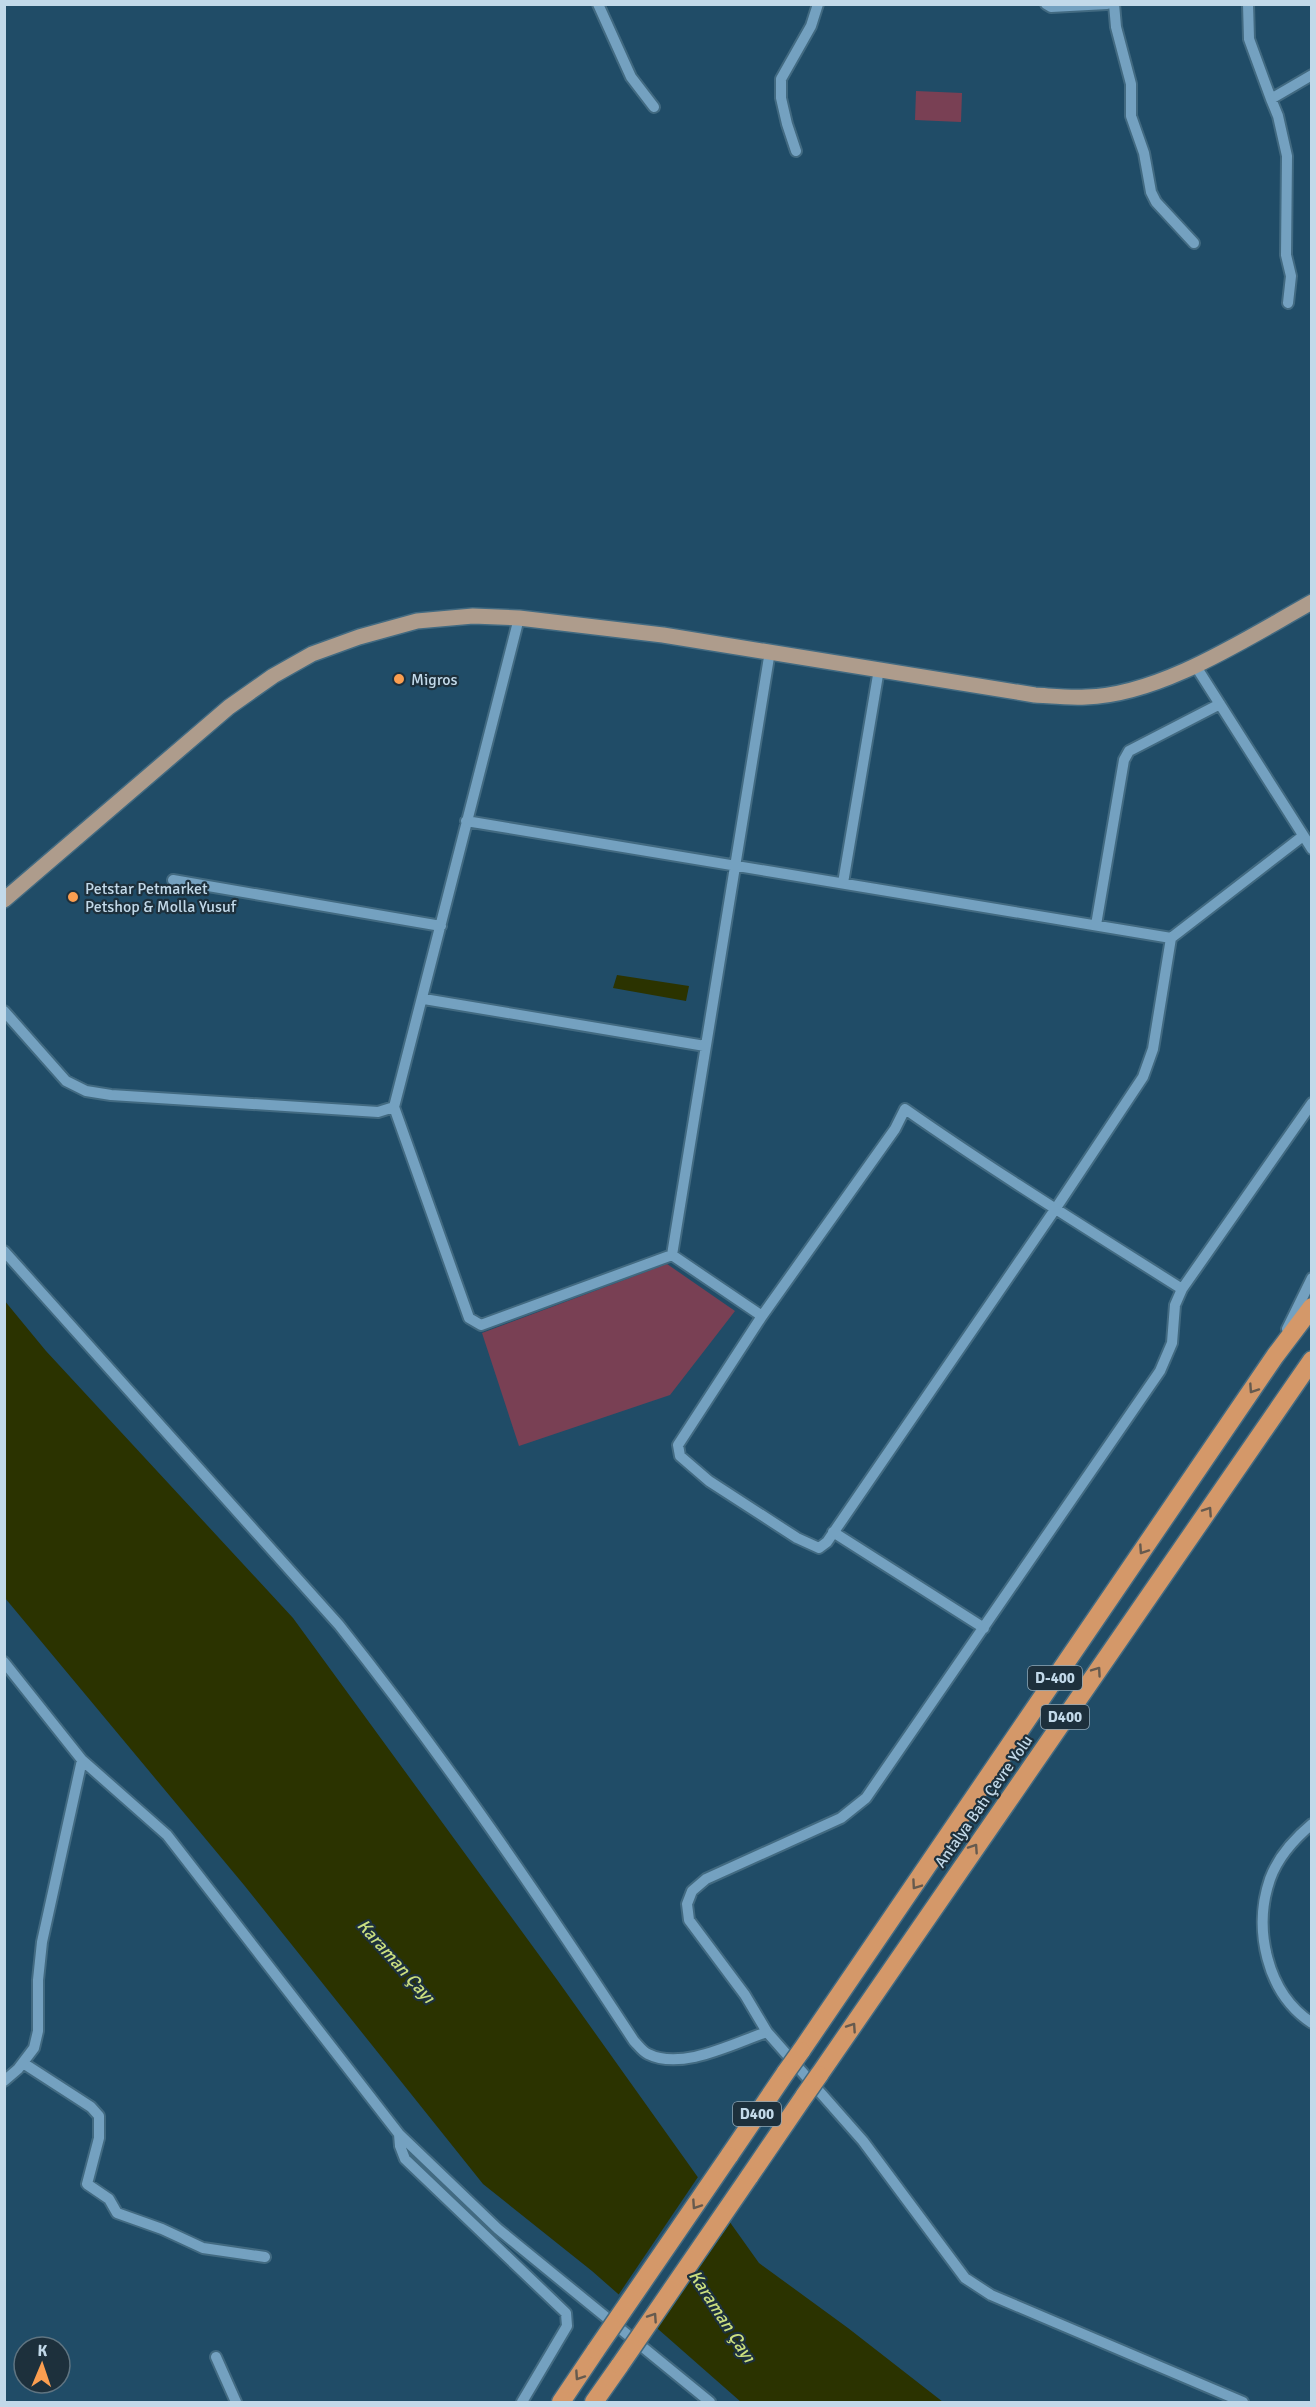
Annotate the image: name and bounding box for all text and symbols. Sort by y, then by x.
place label: Migros [411,670,458,690]
marker: Migros [392,672,406,686]
place label: Petstar Petmarket Petshop & Molla Yusuf [85,879,237,917]
marker: Petstar Petmarket Petshop & Molla Yusuf [66,890,80,904]
one-way arrow [1249,1382,1260,1393]
one-way arrow [1201,1506,1212,1517]
one-way arrow [1139,1543,1150,1554]
road number: D-400 [1028,1666,1082,1690]
one-way arrow [1090,1667,1101,1678]
road number: D400 [1041,1705,1089,1729]
street label: Antalya Batı Çevre Yolu [931,1731,1037,1872]
one-way arrow [967,1844,978,1855]
one-way arrow [912,1878,923,1889]
water label: Karaman Çayı [352,1914,440,2009]
one-way arrow [845,2023,856,2034]
road number: D400 [733,2102,781,2126]
one-way arrow [692,2198,703,2209]
water label: Karaman Çayı [684,2266,761,2367]
one-way arrow [646,2312,657,2323]
north arrow [12,2335,72,2395]
text: K [37,2341,48,2361]
one-way arrow [575,2370,586,2381]

